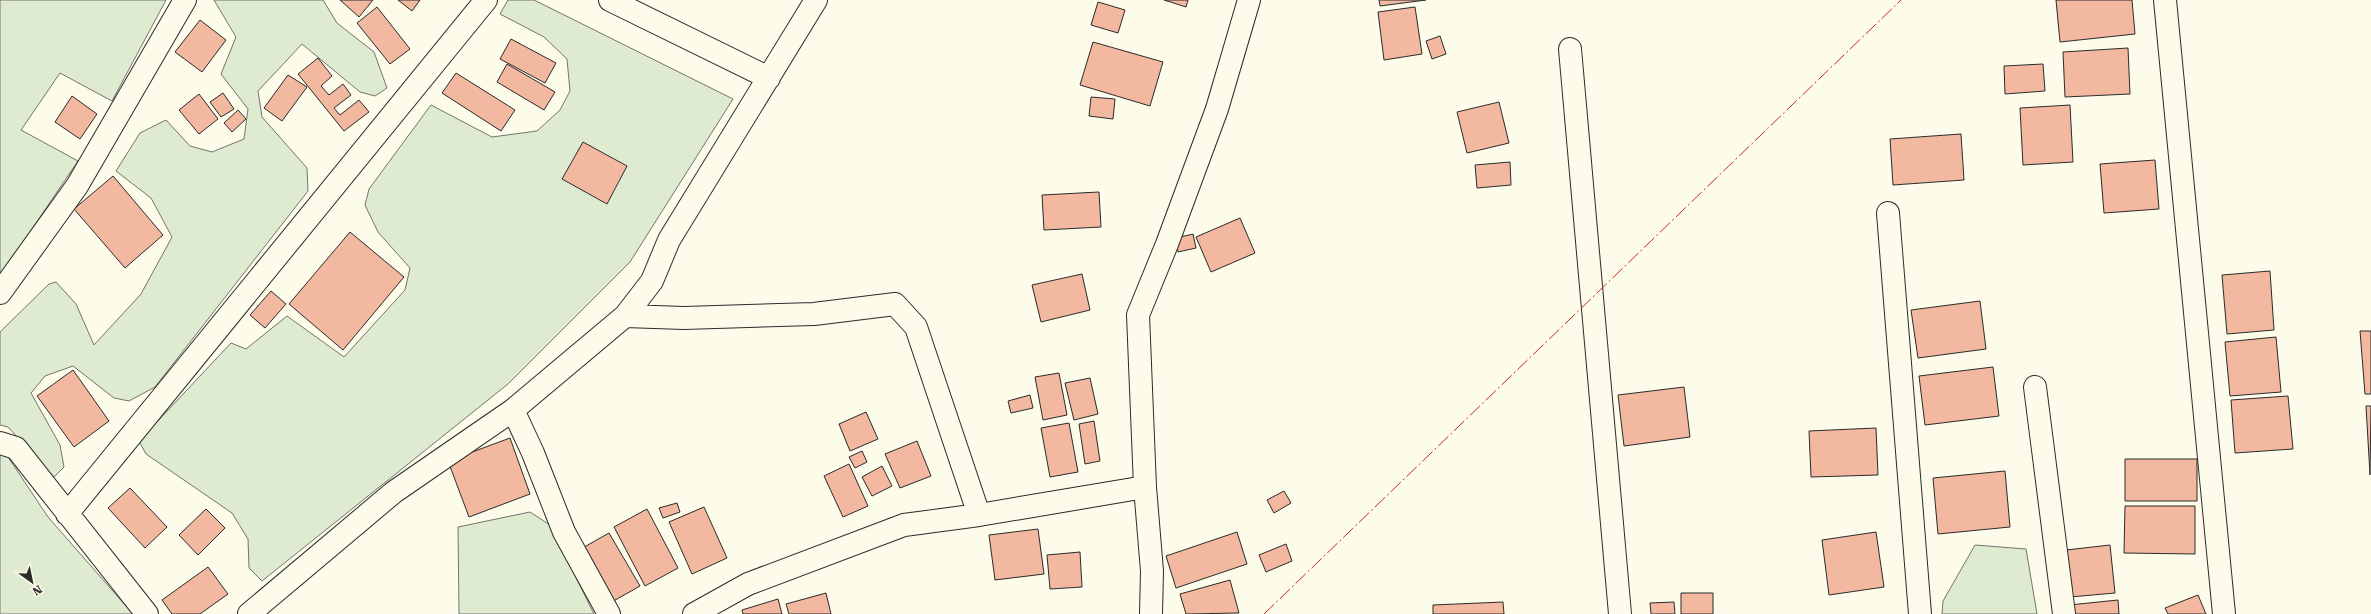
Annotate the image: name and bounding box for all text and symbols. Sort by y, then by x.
north arrow [12,562,52,602]
text: N [30,582,44,598]

